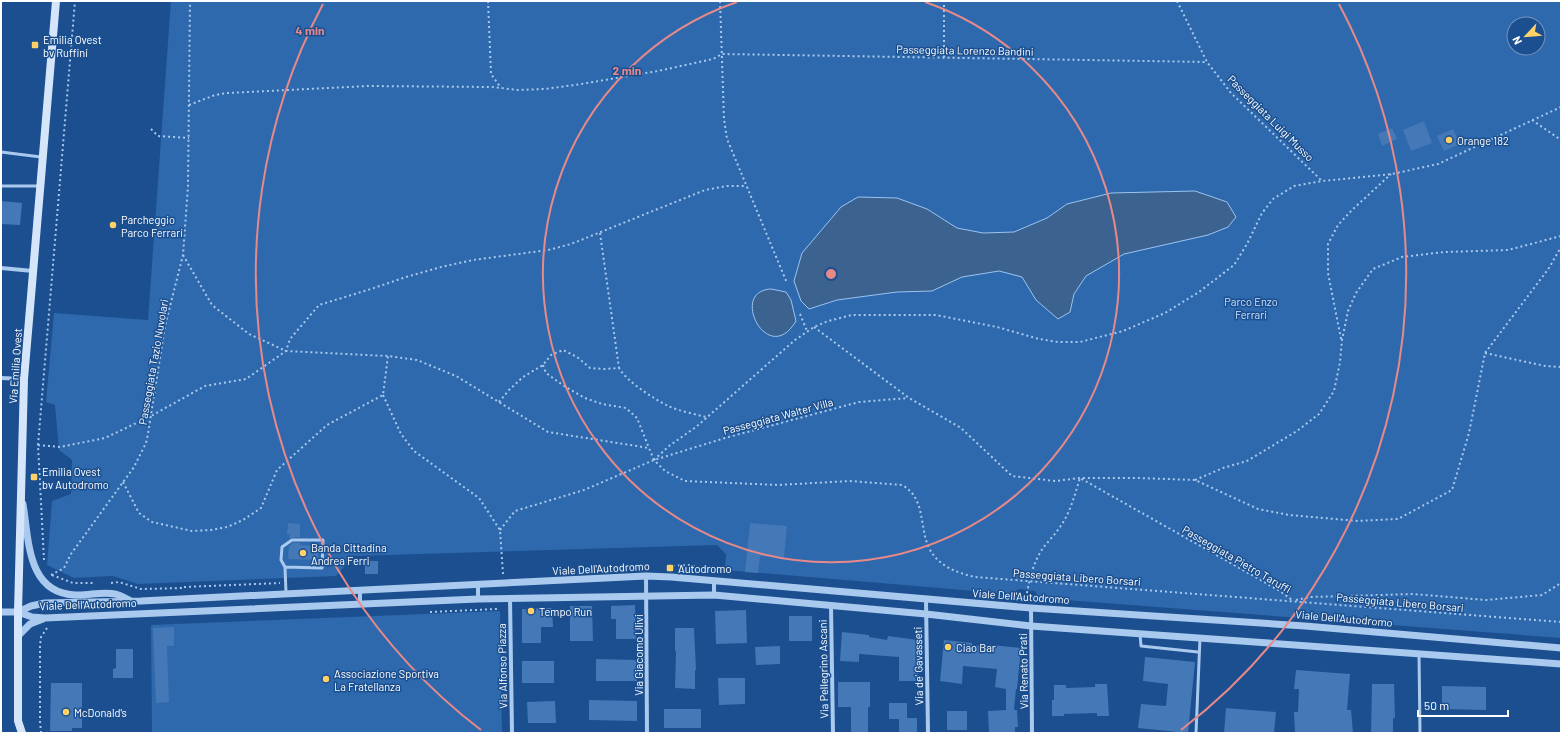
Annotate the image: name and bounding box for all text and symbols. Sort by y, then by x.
north arrow [1506,16,1546,56]
text: 4 min [295,23,325,37]
place label: Emilia Ovest bv Ruffini [43,33,102,59]
text: N [1509,34,1524,47]
marker: Emilia Ovest bv Ruffini [30,40,40,50]
street label: Passeggiata Lorenzo Bandini [896,42,1034,58]
text: 2 min [613,63,641,77]
street label: Passeggiata Luigi Musso [1225,72,1317,164]
place label: Orange 182 [1457,134,1509,147]
marker: Orange 182 [1444,135,1454,145]
place label: Parcheggio Parco Ferrari [121,213,183,239]
marker: Parcheggio Parco Ferrari [108,220,118,230]
centre of rings [824,267,838,281]
park label: Parco Enzo Ferrari [1224,295,1278,321]
street label: Passeggiata Tazio Nuvolari [136,298,170,426]
street label: Via Emilia Ovest [6,328,24,404]
street label: Passeggiata Walter Villa [721,395,835,437]
place label: Emilia Ovest bv Autodromo [42,465,109,491]
marker: Emilia Ovest bv Autodromo [29,472,39,482]
street label: Passeggiata Pietro Taruffi [1180,522,1294,596]
place label: Banda Cittadina Andrea Ferri [311,541,387,567]
marker: Banda Cittadina Andrea Ferri [298,548,308,558]
street label: Viale Dell'Autodromo [552,559,650,577]
place label: Autodromo [678,562,731,575]
marker: Autodromo [665,563,675,573]
street label: Passeggiata Libero Borsari [1013,566,1141,588]
street label: Viale Dell'Autodromo [972,586,1070,606]
street label: Passeggiata Libero Borsari [1336,590,1464,614]
street label: Viale Dell'Autodromo [39,596,137,612]
place label: Tempo Run [539,605,592,618]
marker: Tempo Run [526,606,536,616]
street label: Viale Dell'Autodromo [1295,607,1393,629]
street label: Via Giacomo Ulivi [632,614,645,696]
street label: Via Pellegrino Ascani [816,619,830,719]
street label: Via Alfonso Piazza [495,623,509,709]
street label: Via de’ Gavasseti [911,626,925,705]
street label: Via Renato Prati [1016,633,1030,709]
place label: Ciao Bar [956,641,996,654]
marker: Ciao Bar [943,642,953,652]
place label: Associazione Sportiva La Fratellanza [334,667,439,693]
marker: Associazione Sportiva La Fratellanza [321,674,331,684]
scale bar [1418,692,1508,718]
text: 50 m [1424,698,1449,712]
place label: McDonald's [74,706,127,719]
marker: McDonald's [61,707,71,717]

